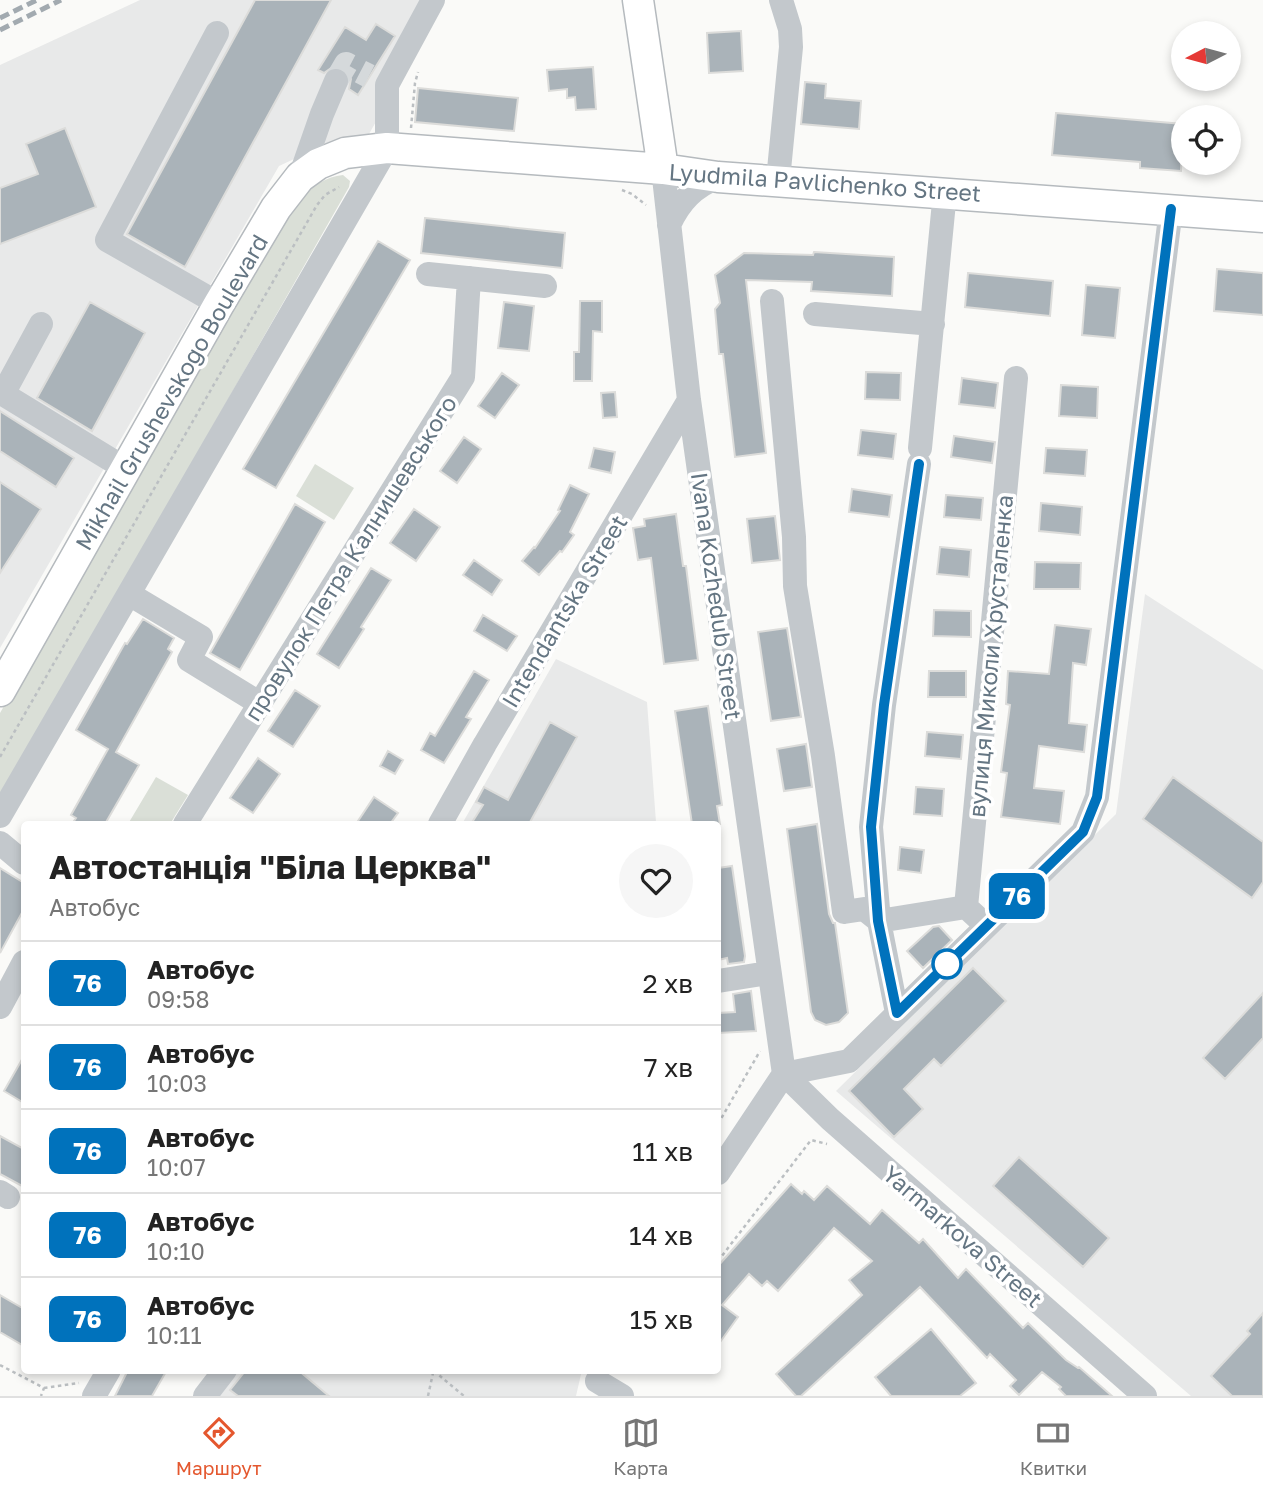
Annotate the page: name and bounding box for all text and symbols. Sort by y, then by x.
north arrow [1171,21,1241,91]
map controls [1171,21,1241,175]
button: locate [1171,105,1241,175]
street label: Lyudmila Pavlichenko Street [668,157,982,207]
street label: Mikhail Grushevskogo Boulevard [69,229,273,555]
street label: провулок Петра Калнишевського [238,390,462,726]
street label: Ivana Kozhedub Street [686,470,748,722]
street label: вулиця Миколи Хрусталенка [962,494,1018,818]
street label: Intendantska Street [495,510,633,712]
button: heart [619,844,693,918]
text: Автостанція "Біла Церква" [49,847,491,886]
line badge: 76 [986,873,1048,919]
text: 76 [1003,881,1031,910]
text: Автобус [49,893,140,921]
unlabelled marker [932,949,962,979]
text: Автобус [147,954,254,985]
text: 76 [73,968,102,997]
text: 2 хв [642,968,693,999]
text: 09:58 [147,985,209,1013]
text: Автобус [147,1038,254,1069]
text: 76 [73,1052,102,1081]
text: 7 хв [644,1052,693,1083]
text: 10:03 [147,1069,207,1097]
text: Автобус [147,1122,254,1153]
text: 76 [73,1136,102,1165]
text: 11 хв [632,1136,693,1167]
text: 10:07 [147,1153,206,1181]
street label: Yarmarkova Street [878,1159,1048,1313]
text: Автобус [147,1206,254,1237]
text: 76 [73,1220,102,1249]
text: 14 хв [629,1220,693,1251]
text: 10:10 [147,1237,205,1265]
text: Автобус [147,1290,254,1321]
text: 76 [73,1304,102,1333]
text: 15 хв [630,1304,693,1335]
text: 10:11 [147,1321,202,1349]
tab: Маршрут [176,1414,262,1479]
tab: Карта [613,1414,668,1479]
tab: Квитки [1020,1414,1087,1479]

